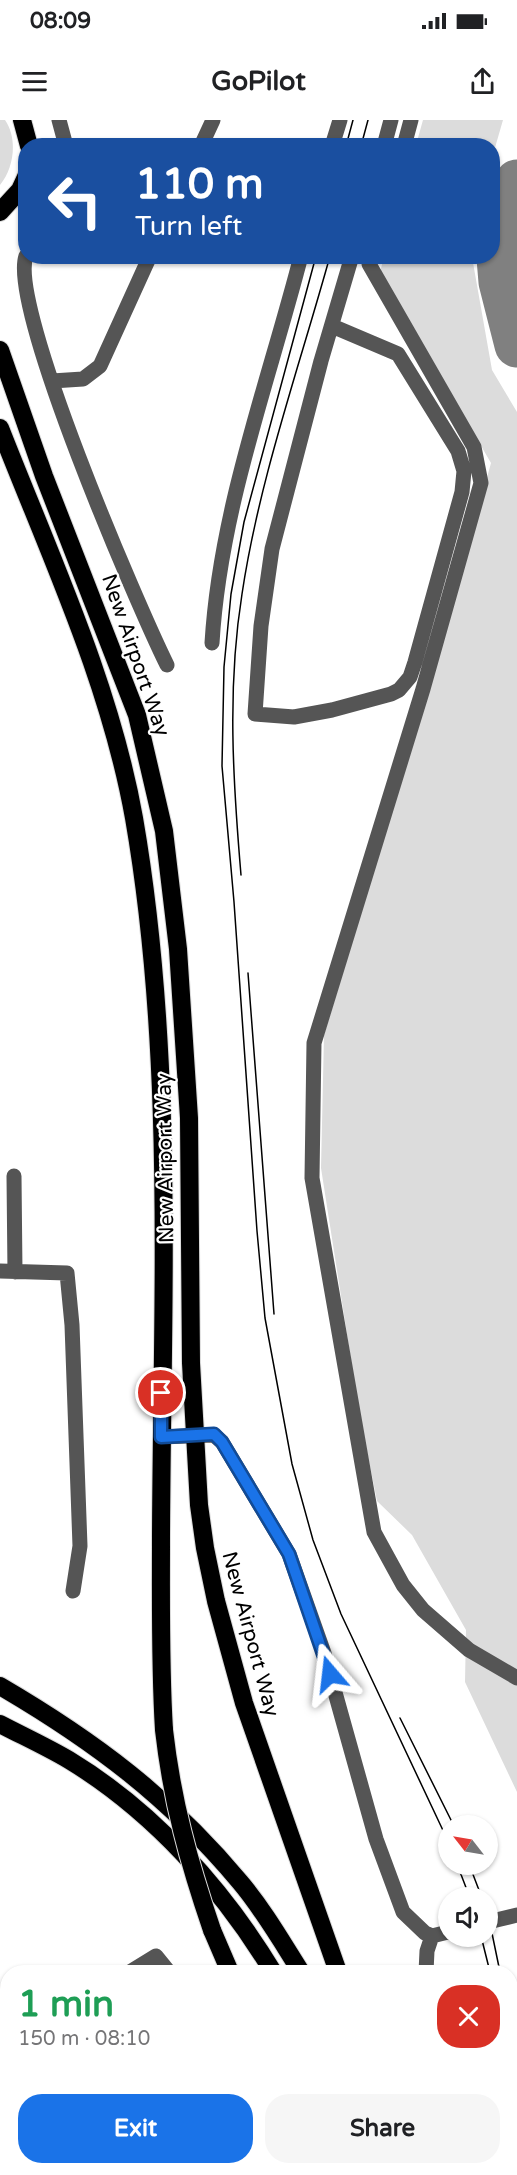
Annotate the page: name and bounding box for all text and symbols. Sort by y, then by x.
text: 08:09 [30,8,91,34]
icon: menu [18,65,51,98]
text: GoPilot [211,65,306,98]
icon: share [466,65,499,98]
text: 110 m [135,159,264,210]
icon: left [36,162,114,240]
text: Turn left [135,210,242,243]
street label: New Airport Way [96,571,175,740]
street label: New Airport Way [152,1073,179,1243]
pin [135,1367,186,1418]
icon: arrive [144,1376,177,1409]
street label: New Airport Way [216,1549,285,1719]
position arrow [298,1642,362,1706]
north arrow [438,1815,498,1875]
map controls [438,1815,498,1947]
button: sound [438,1887,498,1947]
text: 1 min [18,1983,114,2026]
button: close [437,1985,500,2048]
text: 150 m · 08:10 [18,2027,150,2051]
button: Exit [18,2094,253,2163]
button: Share [265,2094,500,2163]

